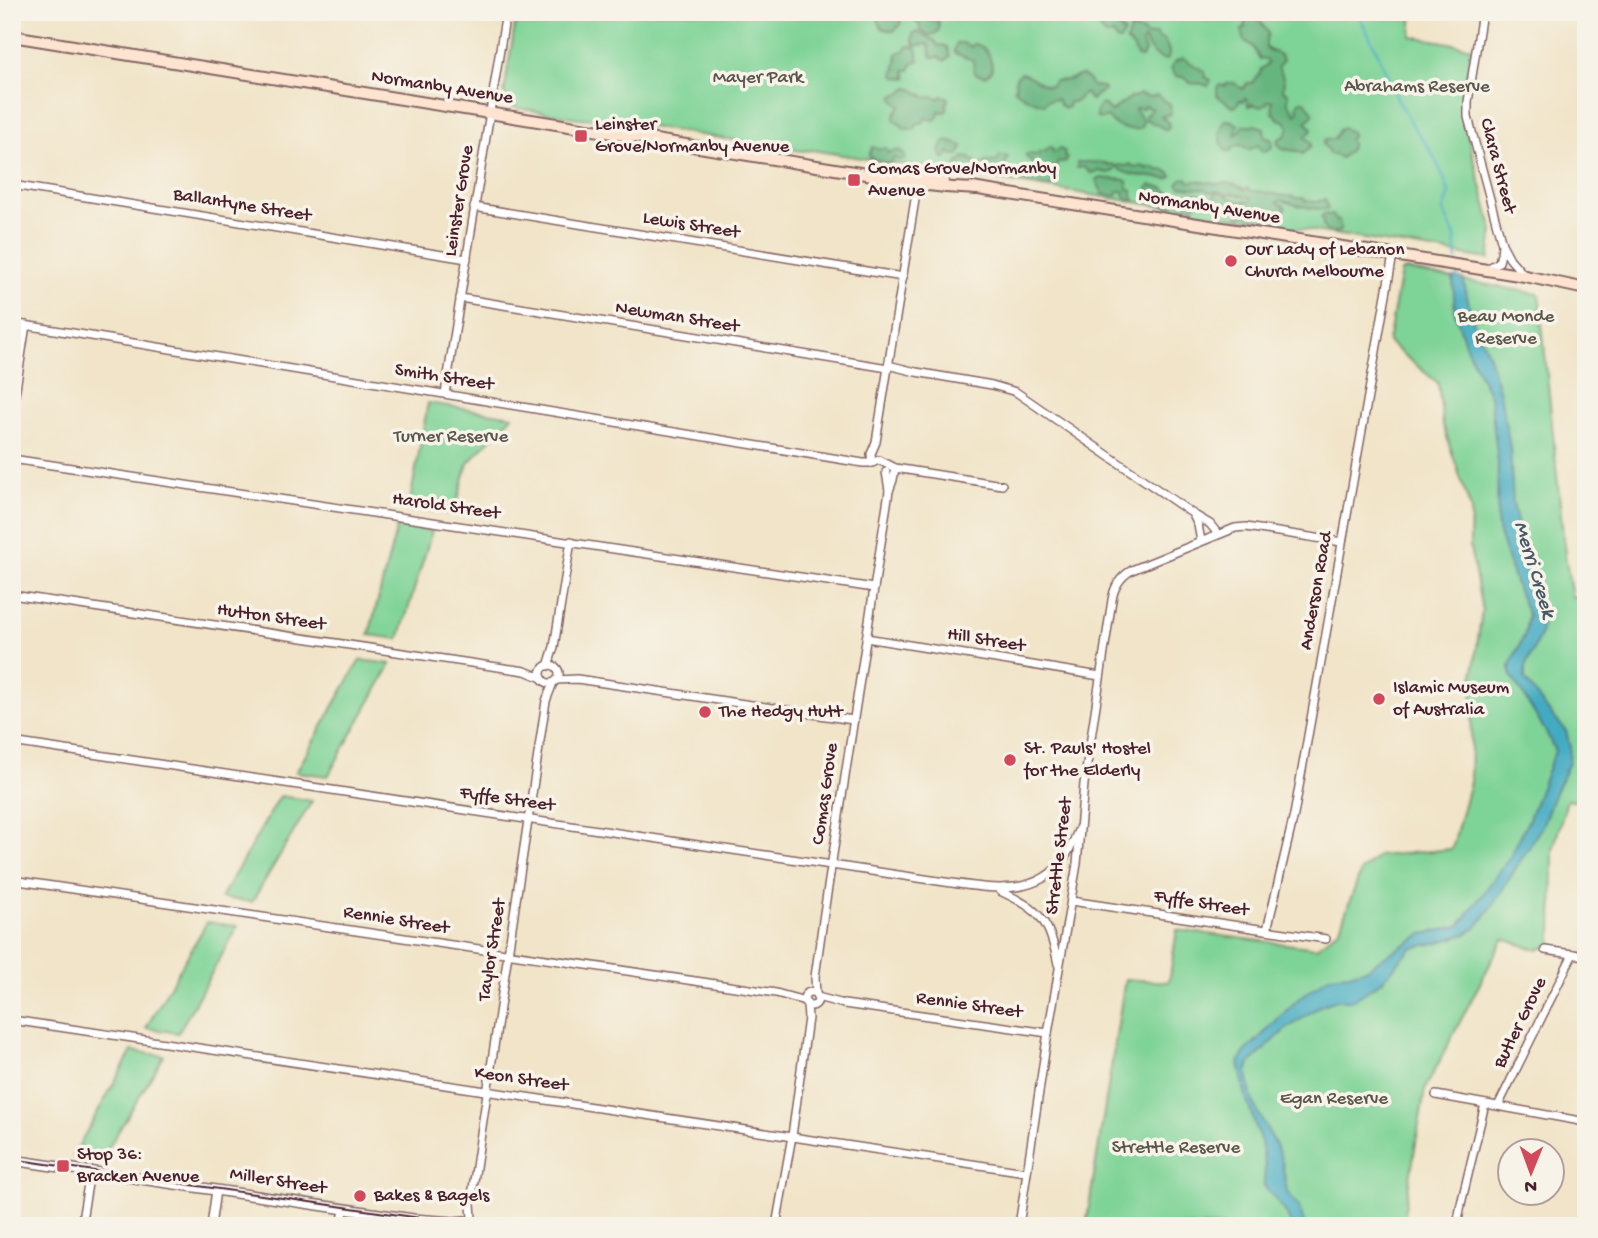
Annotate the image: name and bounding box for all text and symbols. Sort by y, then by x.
street label: Normanby Avenue [370,65,515,111]
park label: Mayer Park [713,67,805,90]
park label: Abrahams Reserve [1344,76,1490,99]
place label: Leinster Grove/Normanby Avenue [595,114,790,159]
street label: Clara Street [1473,116,1521,218]
marker: Leinster Grove/Normanby Avenue [573,128,589,144]
street label: Leinster Grove [440,143,480,258]
place label: Comas Grove/Normanby Avenue [868,158,1057,203]
marker: Comas Grove/Normanby Avenue [846,172,862,188]
street label: Ballantyne Street [170,184,315,229]
street label: Normanby Avenue [1137,185,1282,231]
street label: Lewis Street [641,207,743,245]
place label: Our Lady of Lebanon Church Melbourne [1245,239,1405,284]
marker: Our Lady of Lebanon Church Melbourne [1223,253,1239,269]
street label: Newman Street [613,297,743,339]
park label: Beau Monde Reserve [1457,306,1554,351]
street label: Smith Street [393,359,497,397]
park label: Turner Reserve [393,426,508,449]
street label: Harold Street [391,488,504,526]
water label: Merri Creek [1506,519,1560,624]
street label: Anderson Road [1295,528,1339,652]
street label: Hutton Street [215,599,329,637]
street label: Hill Street [945,624,1029,659]
place label: Islamic Museum of Australia [1393,677,1510,722]
marker: Islamic Museum of Australia [1371,691,1387,707]
place label: The Hedgy Hutt [718,701,845,724]
marker: The Hedgy Hutt [697,704,713,720]
place label: St. Pauls' Hostel for the Elderly [1023,738,1151,783]
street label: Comas Grove [807,741,845,846]
marker: St. Pauls' Hostel for the Elderly [1002,752,1018,768]
street label: Fyffe Street [457,782,558,818]
street label: Strettle Street [1041,794,1079,916]
street label: Fyffe Street [1151,885,1252,923]
street label: Taylor Street [473,895,513,1004]
street label: Rennie Street [341,901,453,941]
street label: Butler Grove [1489,974,1553,1073]
street label: Rennie Street [914,987,1026,1025]
street label: Keon Street [473,1062,572,1098]
park label: Egan Reserve [1280,1088,1388,1111]
north arrow [1496,1136,1566,1206]
park label: Strettle Reserve [1112,1137,1240,1160]
place label: Stop 36: Bracken Avenue [76,1144,200,1189]
marker: Stop 36: Bracken Avenue [55,1158,71,1174]
street label: Miller Street [228,1163,330,1201]
text: N [1524,1174,1537,1197]
place label: Bakes & Bagels [373,1185,490,1208]
marker: Bakes & Bagels [352,1188,368,1204]

